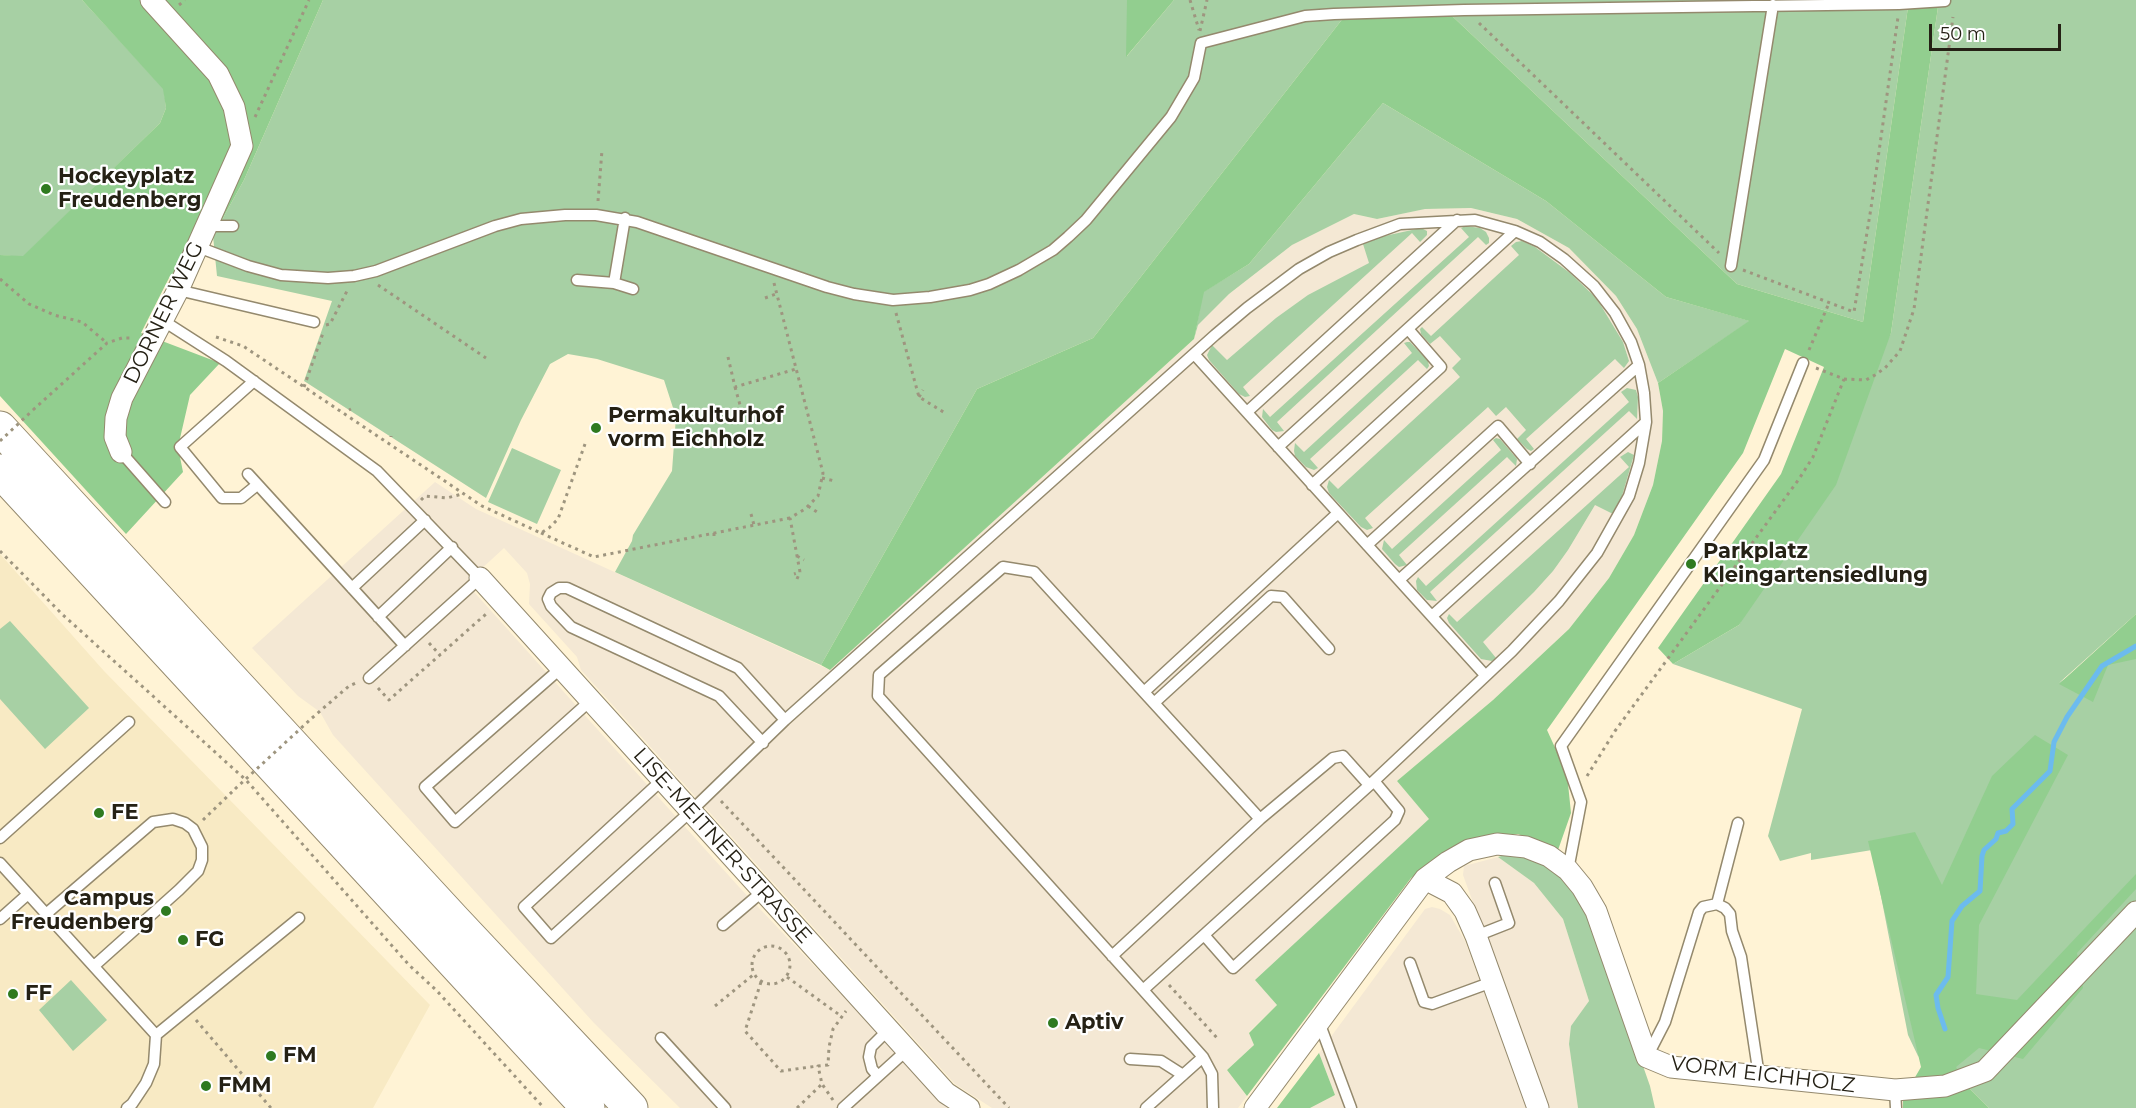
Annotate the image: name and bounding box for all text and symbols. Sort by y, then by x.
scale bar [1932,12,2064,50]
text: 50 m [1940,23,1986,45]
place label: Hockeyplatz Freudenberg [58,164,201,214]
marker: Hockeyplatz Freudenberg [39,182,53,196]
street label: DORNER WEG [119,238,209,388]
place label: Permakulturhof vorm Eichholz [608,403,784,453]
marker: Permakulturhof vorm Eichholz [589,421,603,435]
place label: Parkplatz Kleingartensiedlung [1703,539,1928,589]
marker: Parkplatz Kleingartensiedlung [1684,557,1698,571]
street label: LISE-MEITNER-STRASSE [627,743,817,949]
place label: FE [111,800,139,826]
marker: FE [92,806,106,820]
place label: Campus Freudenberg [11,886,154,936]
marker: Campus Freudenberg [159,904,173,918]
place label: FG [195,927,224,953]
marker: FG [176,933,190,947]
place label: FF [25,981,52,1007]
marker: FF [6,987,20,1001]
place label: Aptiv [1065,1010,1124,1036]
marker: Aptiv [1046,1016,1060,1030]
place label: FM [283,1043,316,1069]
marker: FM [264,1049,278,1063]
street label: VORM EICHHOLZ [1669,1051,1857,1099]
place label: FMM [218,1073,272,1099]
marker: FMM [199,1079,213,1093]

